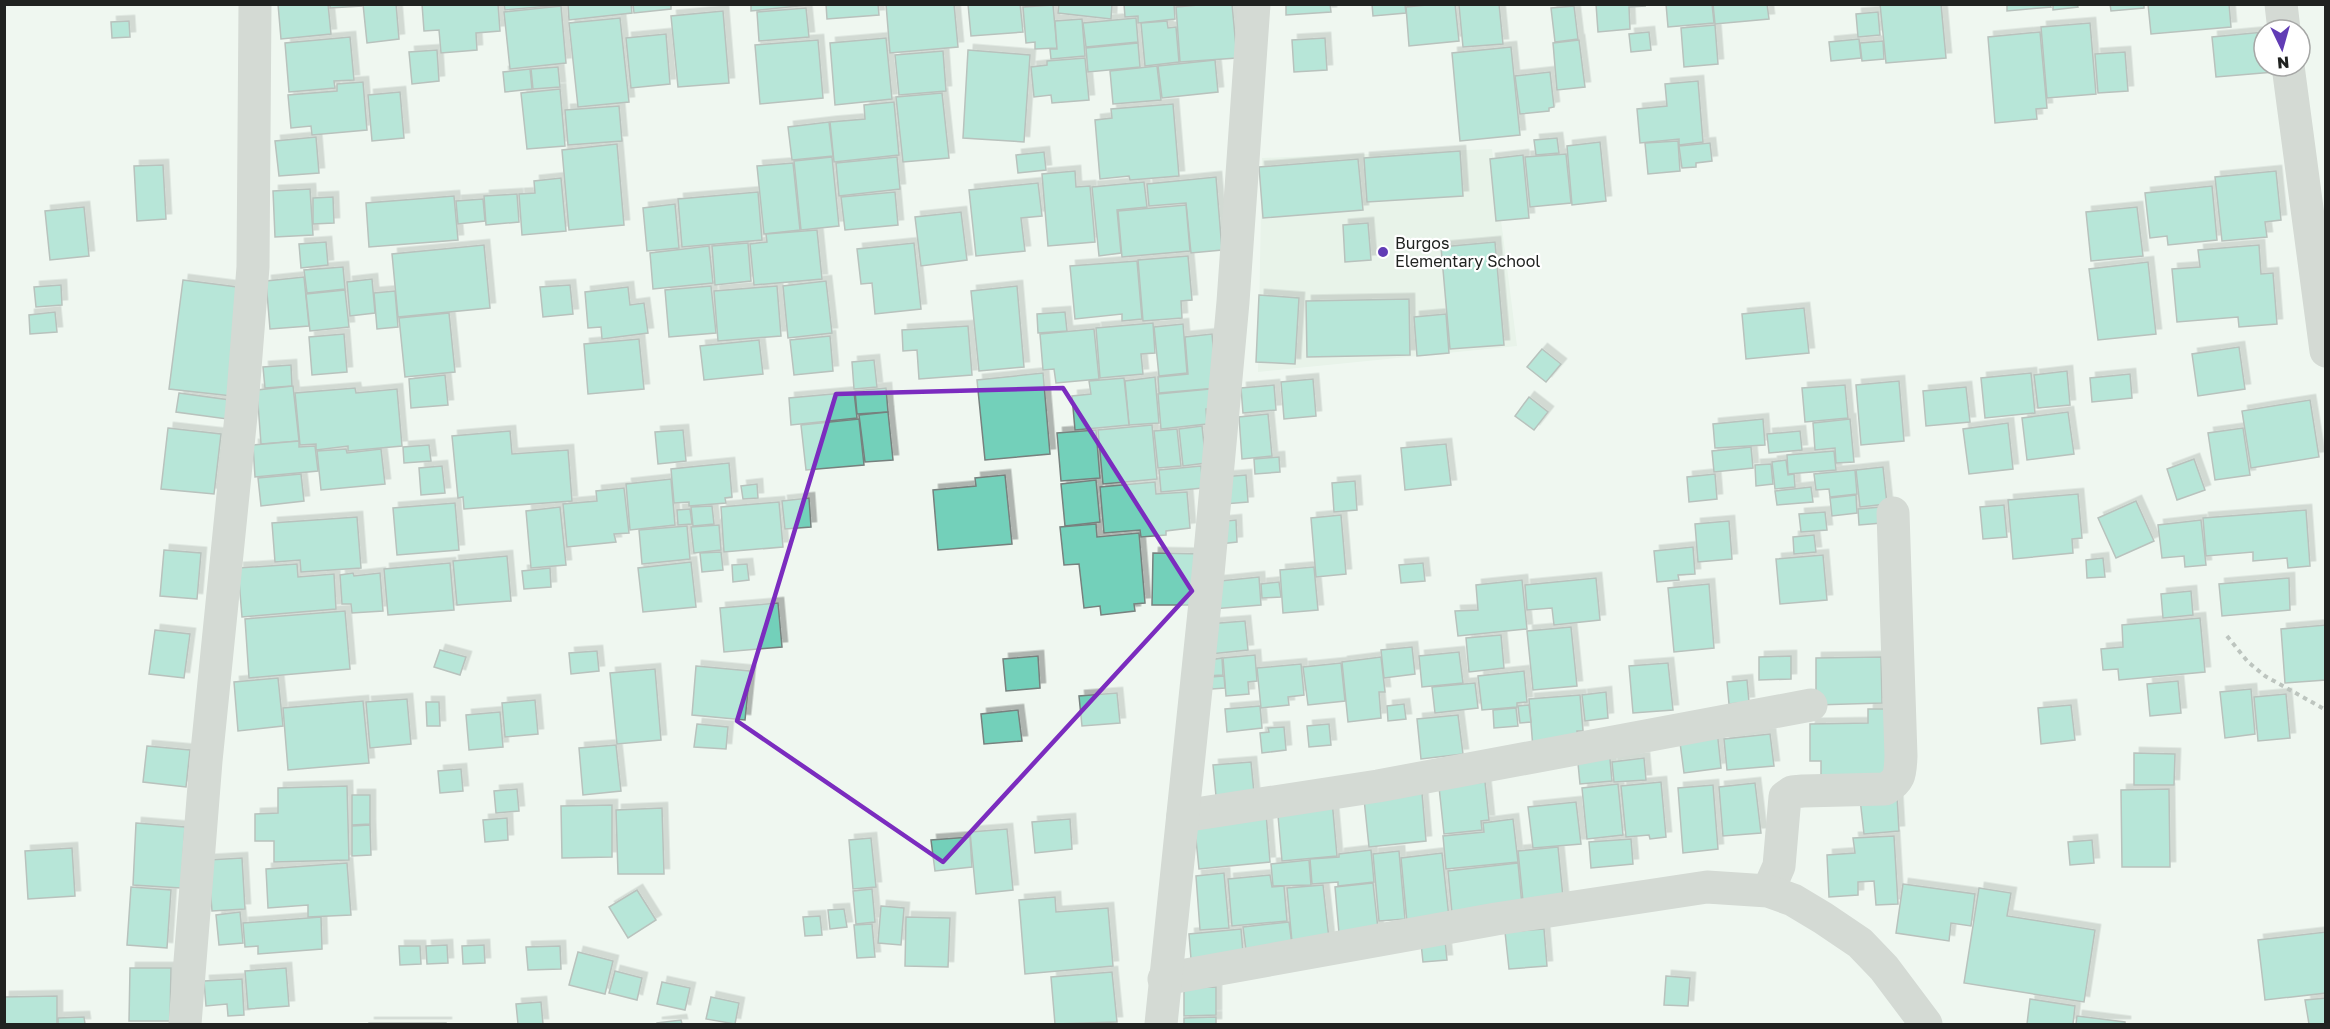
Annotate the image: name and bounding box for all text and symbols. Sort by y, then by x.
north arrow [2252,18,2312,78]
text: N [2276,52,2290,73]
place label: Burgos Elementary School [1395,233,1540,271]
marker: Burgos Elementary School [1376,245,1390,259]

